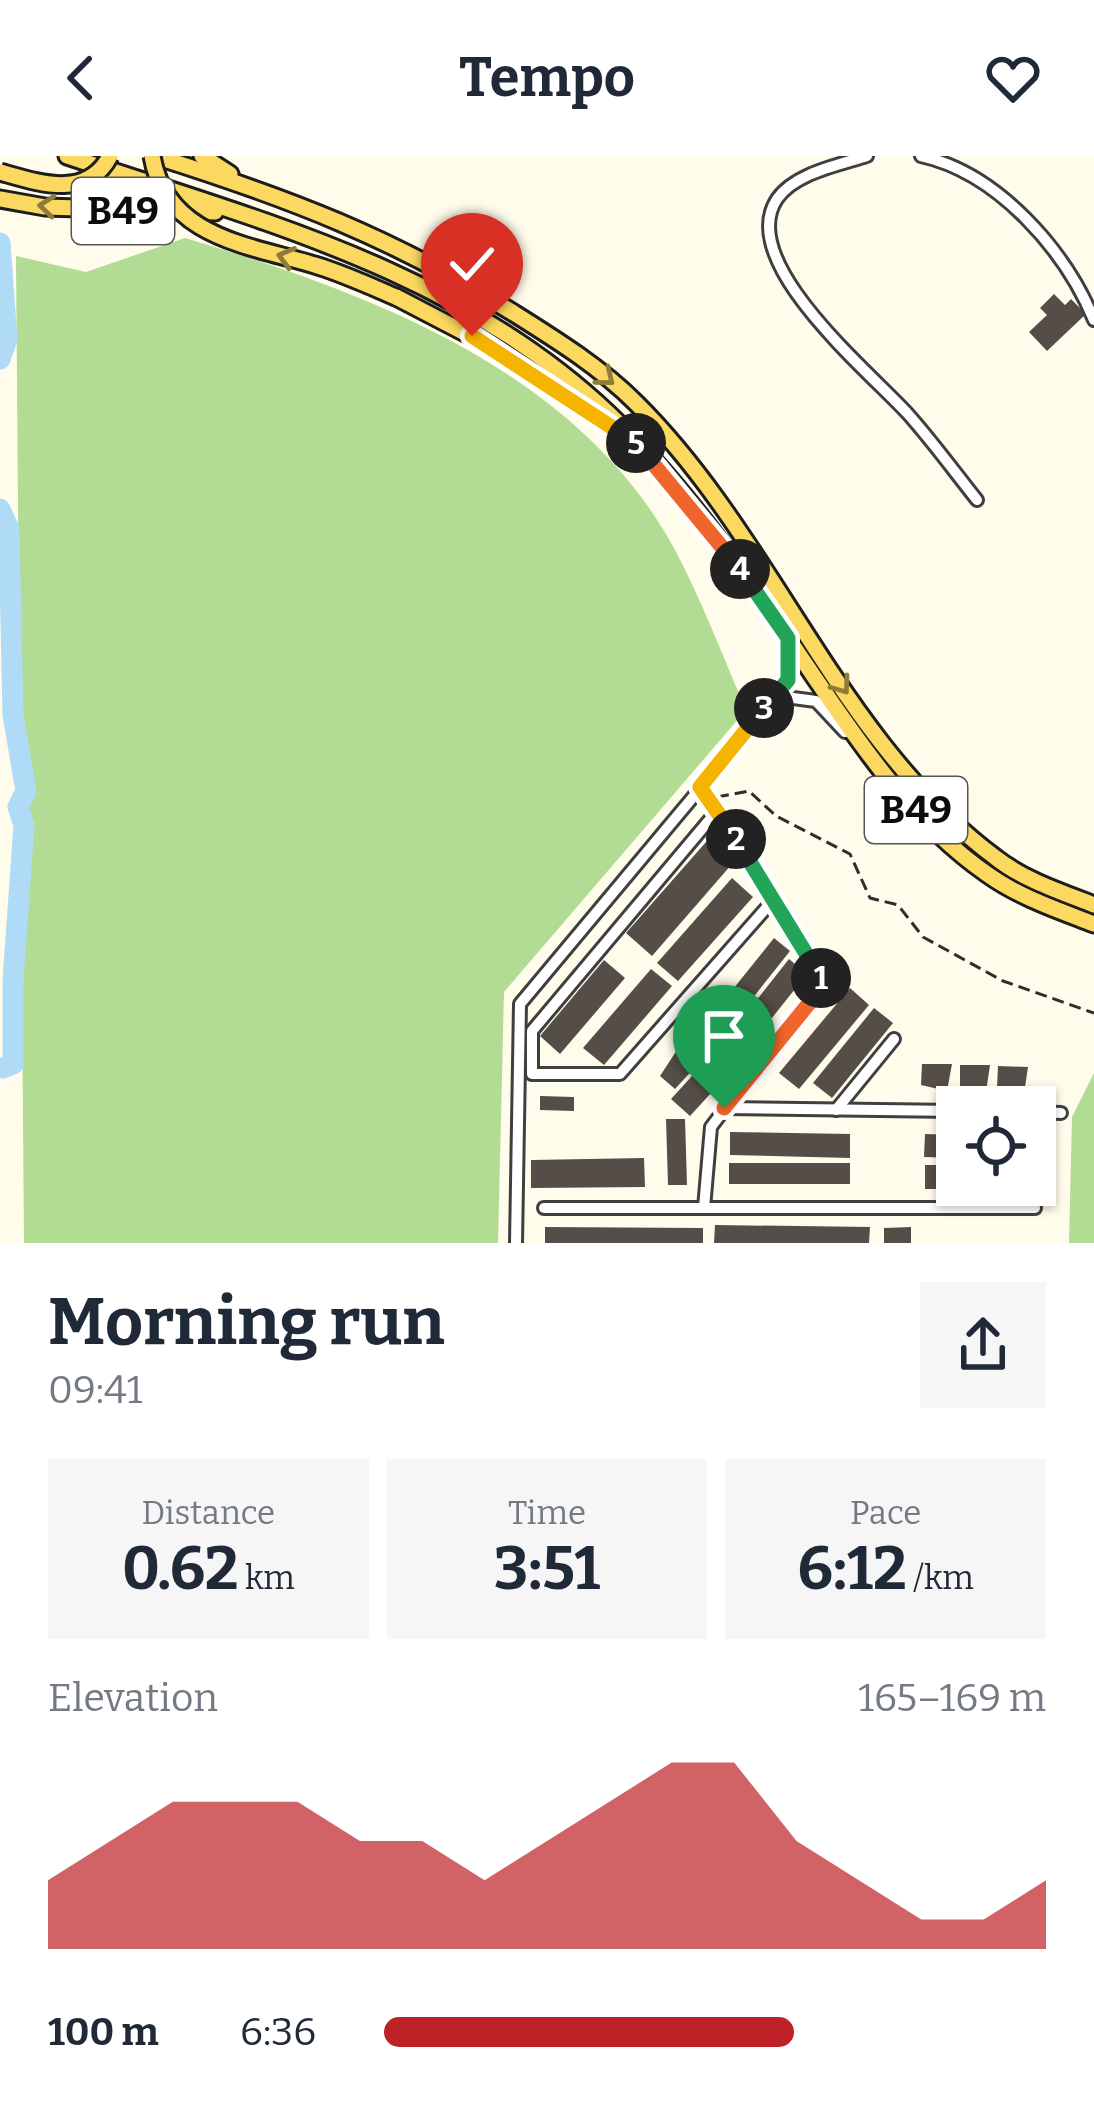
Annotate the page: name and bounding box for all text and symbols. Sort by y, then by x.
icon: back [48,45,114,111]
icon: heart [980,45,1046,111]
text: Tempo [459,46,635,110]
road number: B49 [72,178,174,244]
one-way arrow [37,194,56,219]
pin [421,213,523,336]
icon: check [439,231,505,297]
one-way arrow [276,246,297,271]
one-way arrow [592,363,614,385]
pin: 5 [606,413,666,473]
text: 5 [627,423,645,463]
pin: 4 [710,539,770,599]
text: 4 [730,549,750,589]
one-way arrow [827,673,849,694]
pin: 3 [734,678,794,738]
text: 3 [754,688,774,728]
road number: B49 [865,777,967,843]
pin: 2 [706,809,766,869]
text: 2 [727,819,745,859]
pin: 1 [791,948,851,1008]
text: 1 [814,958,828,998]
pin [673,985,775,1108]
icon: arrive [691,1003,757,1069]
map controls [936,1086,1056,1206]
button: locate [936,1086,1056,1206]
text: Morning run [48,1282,445,1361]
button: share [920,1282,1046,1408]
text: 09:41 [48,1367,143,1413]
text: Distance [141,1493,275,1533]
text: Time [508,1493,586,1533]
text: Pace [850,1493,921,1533]
text: 0.62 [122,1533,238,1605]
text: 3:51 [494,1533,600,1605]
text: 6:12 [798,1533,907,1605]
text: km [238,1558,295,1598]
text: /km [907,1558,974,1598]
text: Elevation [48,1675,218,1721]
text: 165–169 m [858,1675,1046,1721]
text: 100 m [48,2009,159,2055]
text: 6:36 [240,2009,316,2055]

